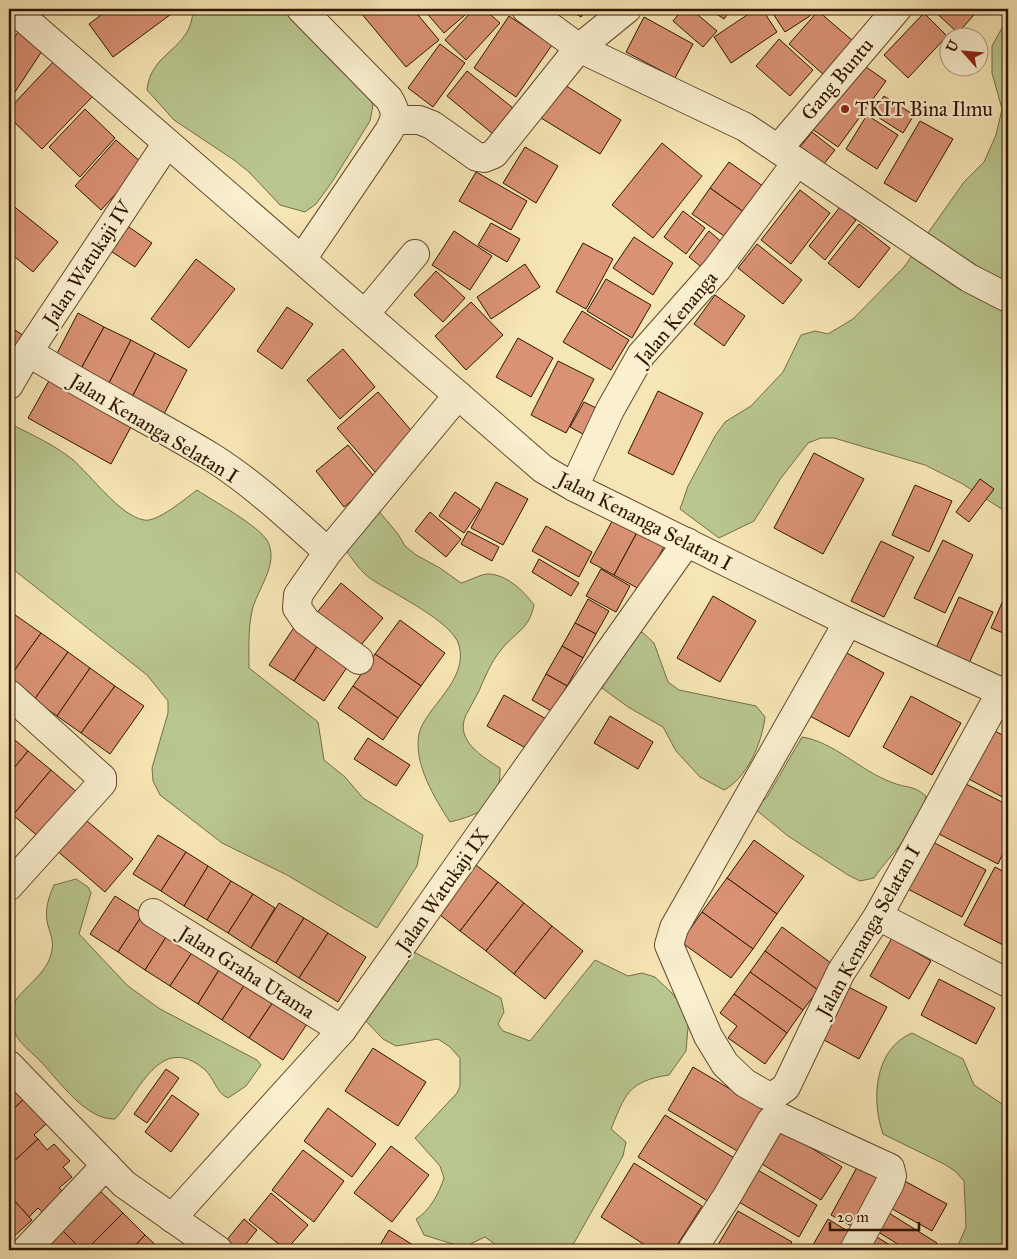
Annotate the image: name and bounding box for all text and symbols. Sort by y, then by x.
north arrow [940,28,990,78]
street label: Gang Buntu [796,33,879,126]
text: U [943,37,963,55]
place label: TKIT Bina Ilmu [855,97,993,121]
marker: TKIT Bina Ilmu [839,103,851,115]
street label: Jalan Watukaji IV [37,195,138,332]
street label: Jalan Kenanga [628,266,723,372]
street label: Jalan Kenanga Selatan I [63,367,243,489]
street label: Jalan Kenanga Selatan I [552,466,736,576]
street label: Jalan Watukaji IX [389,823,495,959]
street label: Jalan Kenanga Selatan I [810,841,926,1023]
street label: Jalan Graha Utama [172,920,320,1025]
scale bar [830,1199,918,1231]
text: 20 m [837,1208,869,1226]

